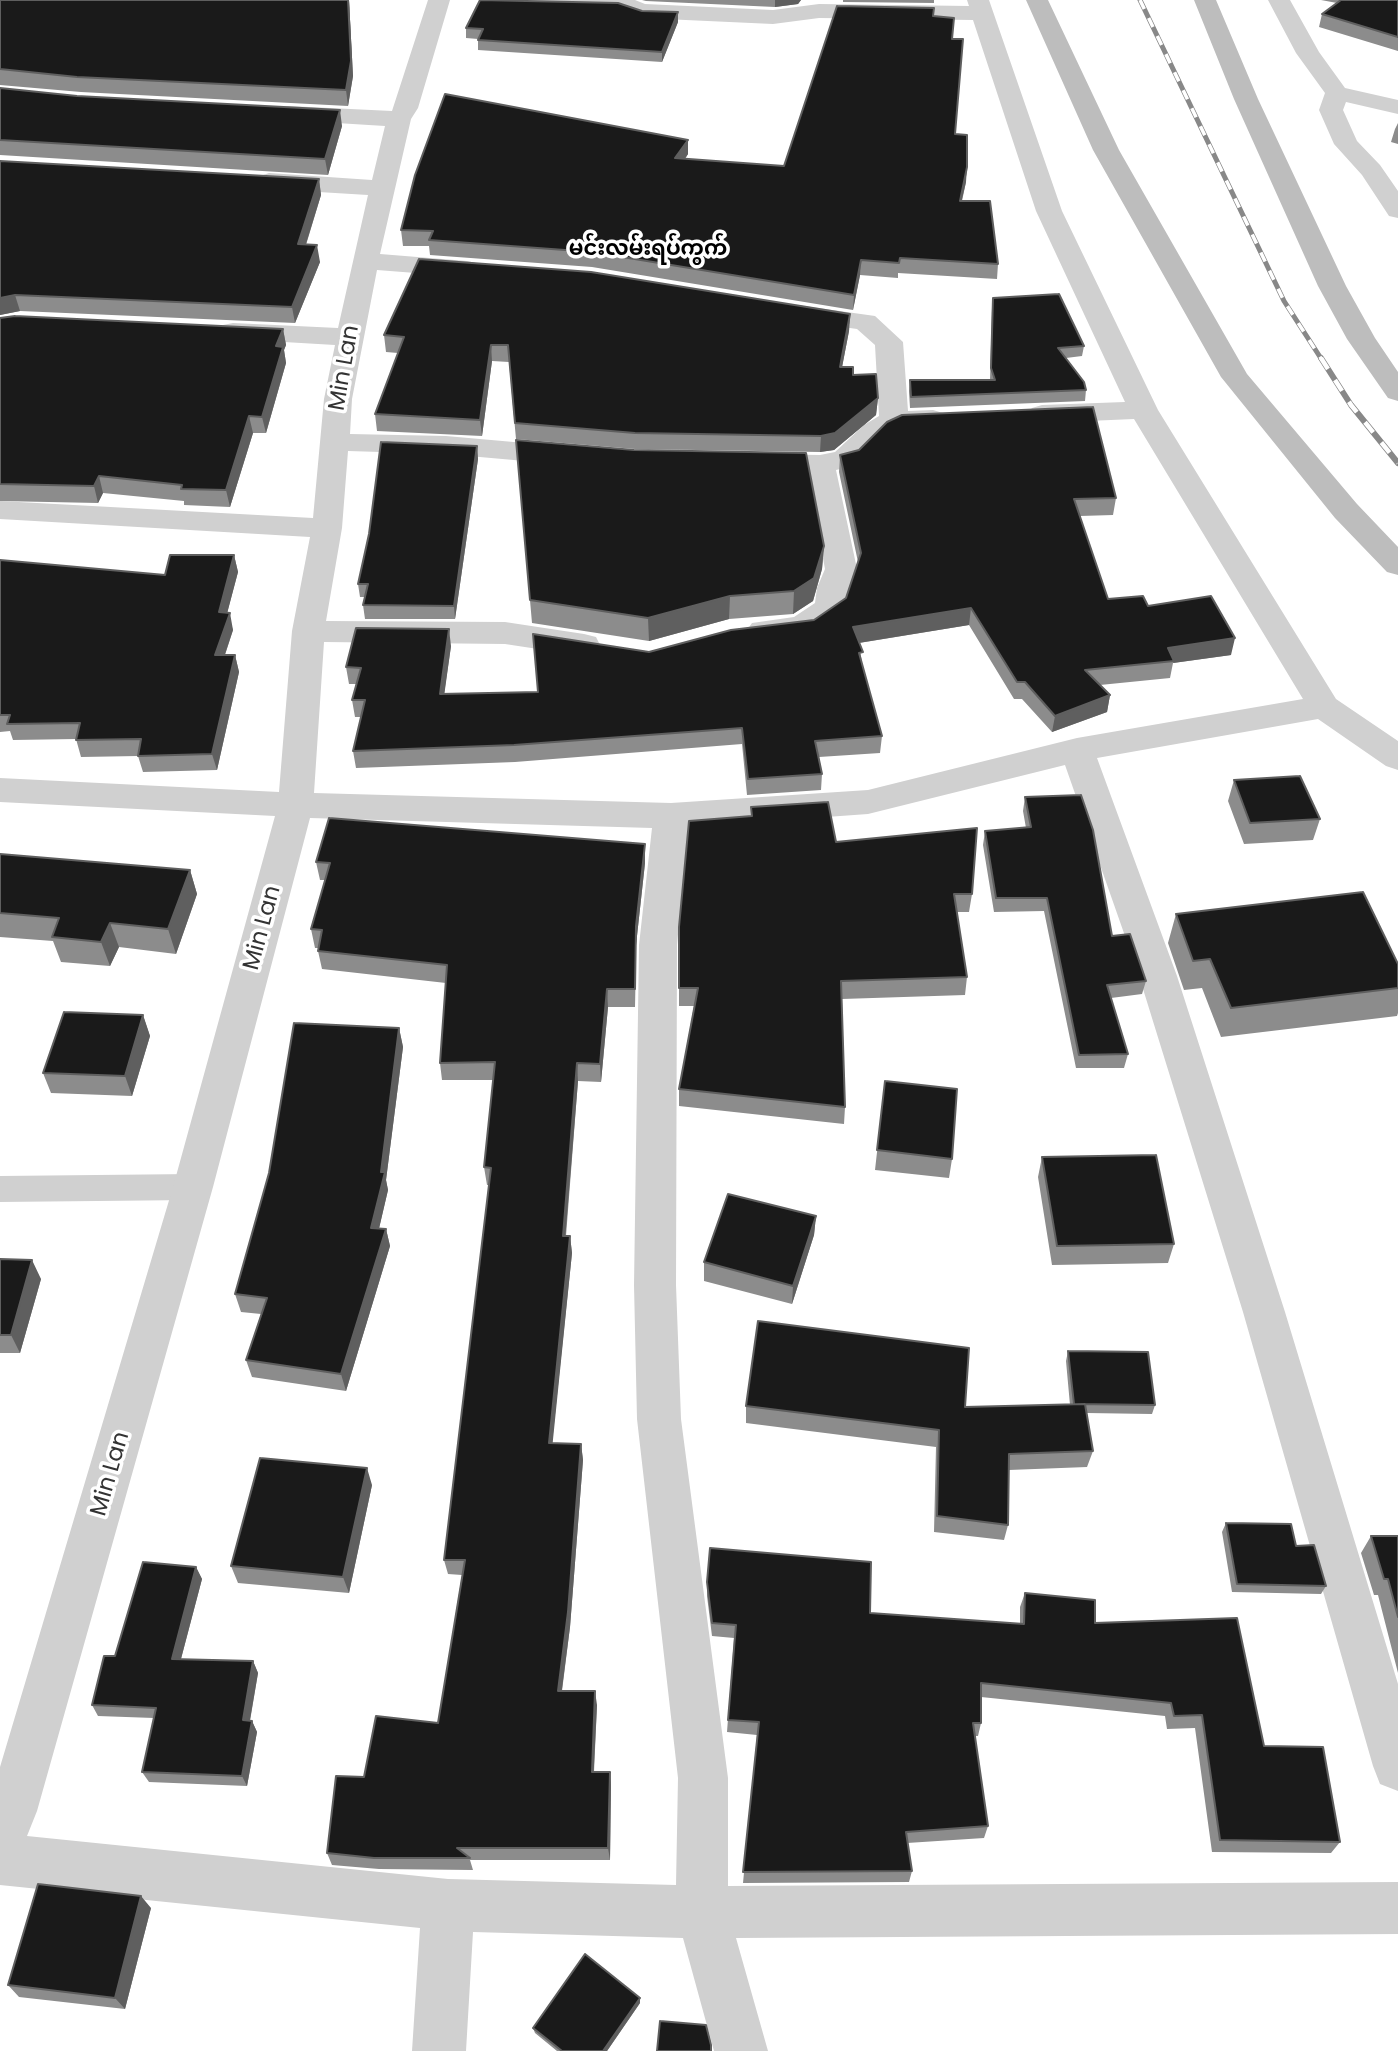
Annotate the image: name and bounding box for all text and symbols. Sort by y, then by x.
district label: မင်းလမ်းရပ်ကွက် [569,237,727,263]
street label: Min Lan [324,323,366,413]
street label: Min Lan [238,883,288,973]
street label: Min Lan [86,1429,136,1519]

